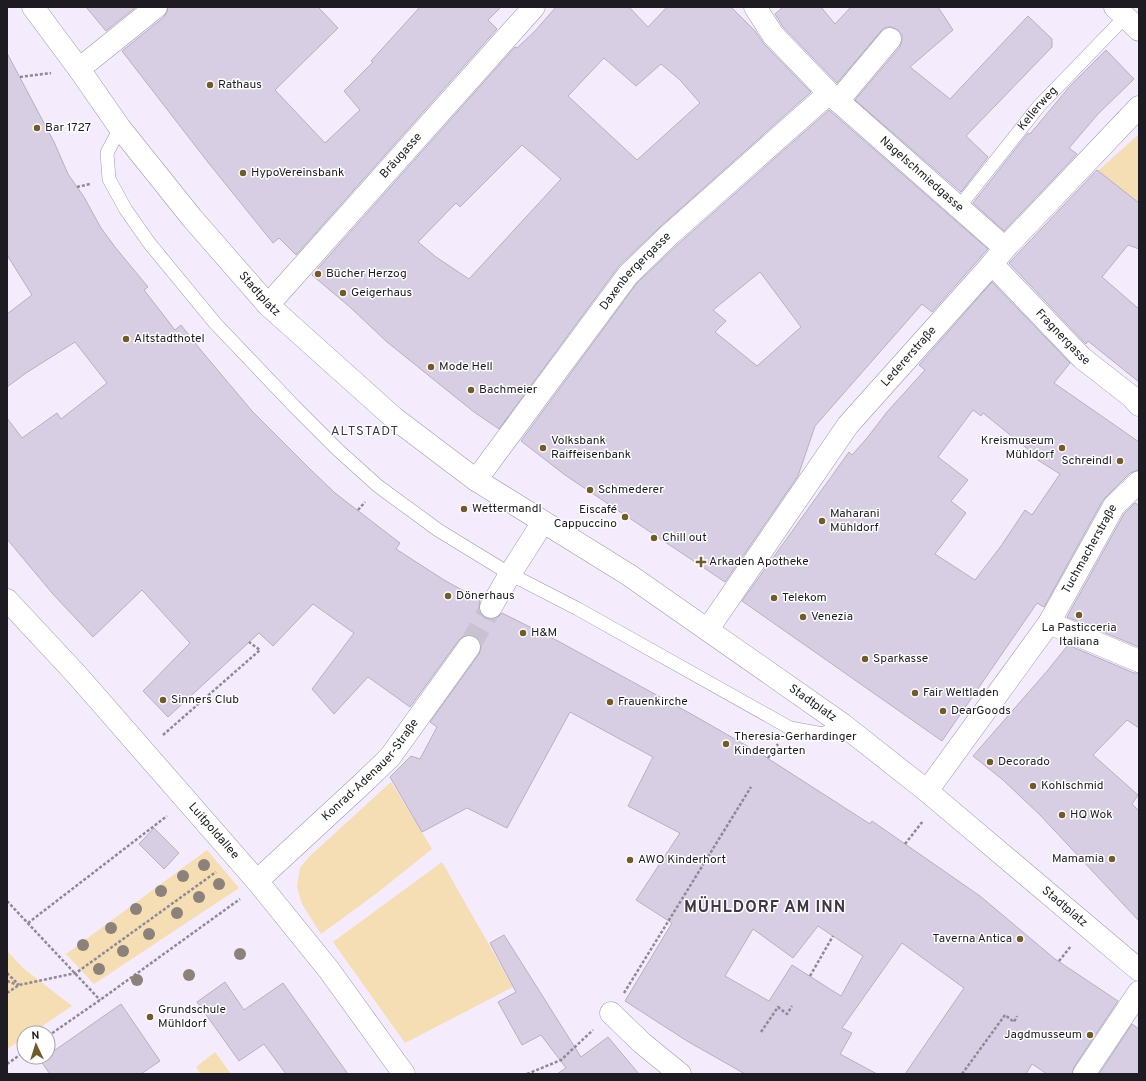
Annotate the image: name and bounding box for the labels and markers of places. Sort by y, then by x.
place label: Rathaus [218,77,262,93]
marker: Rathaus [205,80,215,90]
place label: Bar 1727 [45,120,91,136]
marker: Bar 1727 [32,123,42,133]
place label: HypoVereinsbank [251,165,344,181]
marker: HypoVereinsbank [238,168,248,178]
place label: Bücher Herzog [326,266,407,282]
marker: Bücher Herzog [313,269,323,279]
place label: Geigerhaus [351,285,412,301]
marker: Geigerhaus [338,288,348,298]
place label: Altstadthotel [134,331,205,347]
marker: Altstadthotel [121,334,131,344]
place label: Mode Hell [439,359,493,375]
marker: Mode Hell [426,362,436,372]
place label: Bachmeier [479,382,538,398]
marker: Bachmeier [466,385,476,395]
place label: Volksbank Raiffeisenbank [551,433,631,463]
place label: Kreismuseum Mühldorf [981,433,1054,463]
marker: Volksbank Raiffeisenbank [538,443,548,453]
marker: Kreismuseum Mühldorf [1057,443,1067,453]
place label: Schreindl [1061,453,1112,469]
marker: Schreindl [1115,456,1125,466]
place label: Schmederer [598,482,664,498]
marker: Schmederer [585,485,595,495]
place label: Wettermandl [472,501,542,517]
place label: Eiscafé Cappuccino [554,502,617,532]
marker: Wettermandl [459,504,469,514]
place label: Maharani Mühldorf [830,506,880,536]
marker: Eiscafé Cappuccino [620,512,630,522]
marker: Maharani Mühldorf [817,516,827,526]
place label: Chill out [662,530,707,546]
marker: Chill out [649,533,659,543]
place label: Arkaden Apotheke [709,554,809,570]
marker: Arkaden Apotheke [696,557,706,567]
place label: Dönerhaus [456,588,515,604]
place label: Telekom [782,590,827,606]
marker: Dönerhaus [443,591,453,601]
marker: Telekom [769,593,779,603]
place label: Venezia [811,609,853,625]
marker: La Pasticceria Italiana [1074,610,1084,620]
marker: Venezia [798,612,808,622]
place label: La Pasticceria Italiana [1041,620,1117,650]
place label: H&M [531,625,557,641]
marker: H&M [518,628,528,638]
place label: Sparkasse [873,651,928,667]
marker: Sparkasse [860,654,870,664]
place label: Fair Weltladen [923,685,999,701]
marker: Fair Weltladen [910,688,920,698]
place label: Sinners Club [171,692,239,708]
place label: Frauenkirche [618,694,688,710]
marker: Sinners Club [158,695,168,705]
marker: Frauenkirche [605,697,615,707]
place label: DearGoods [951,703,1011,719]
marker: DearGoods [938,706,948,716]
place label: Theresia-Gerhardinger Kindergarten [734,729,857,759]
marker: Theresia-Gerhardinger Kindergarten [721,739,731,749]
place label: Decorado [998,754,1050,770]
marker: Decorado [985,757,995,767]
place label: Kohlschmid [1041,778,1104,794]
marker: Kohlschmid [1028,781,1038,791]
place label: HQ Wok [1070,807,1113,823]
marker: HQ Wok [1057,810,1067,820]
place label: Mamamia [1052,851,1104,867]
place label: AWO Kinderhort [638,852,726,868]
marker: Mamamia [1107,854,1117,864]
marker: AWO Kinderhort [625,855,635,865]
place label: Taverna Antica [932,931,1012,947]
marker: Taverna Antica [1015,934,1025,944]
place label: Grundschule Mühldorf [158,1002,226,1032]
marker: Grundschule Mühldorf [145,1012,155,1022]
place label: Jagdmusseum [1004,1027,1082,1043]
marker: Jagdmusseum [1085,1030,1095,1040]

